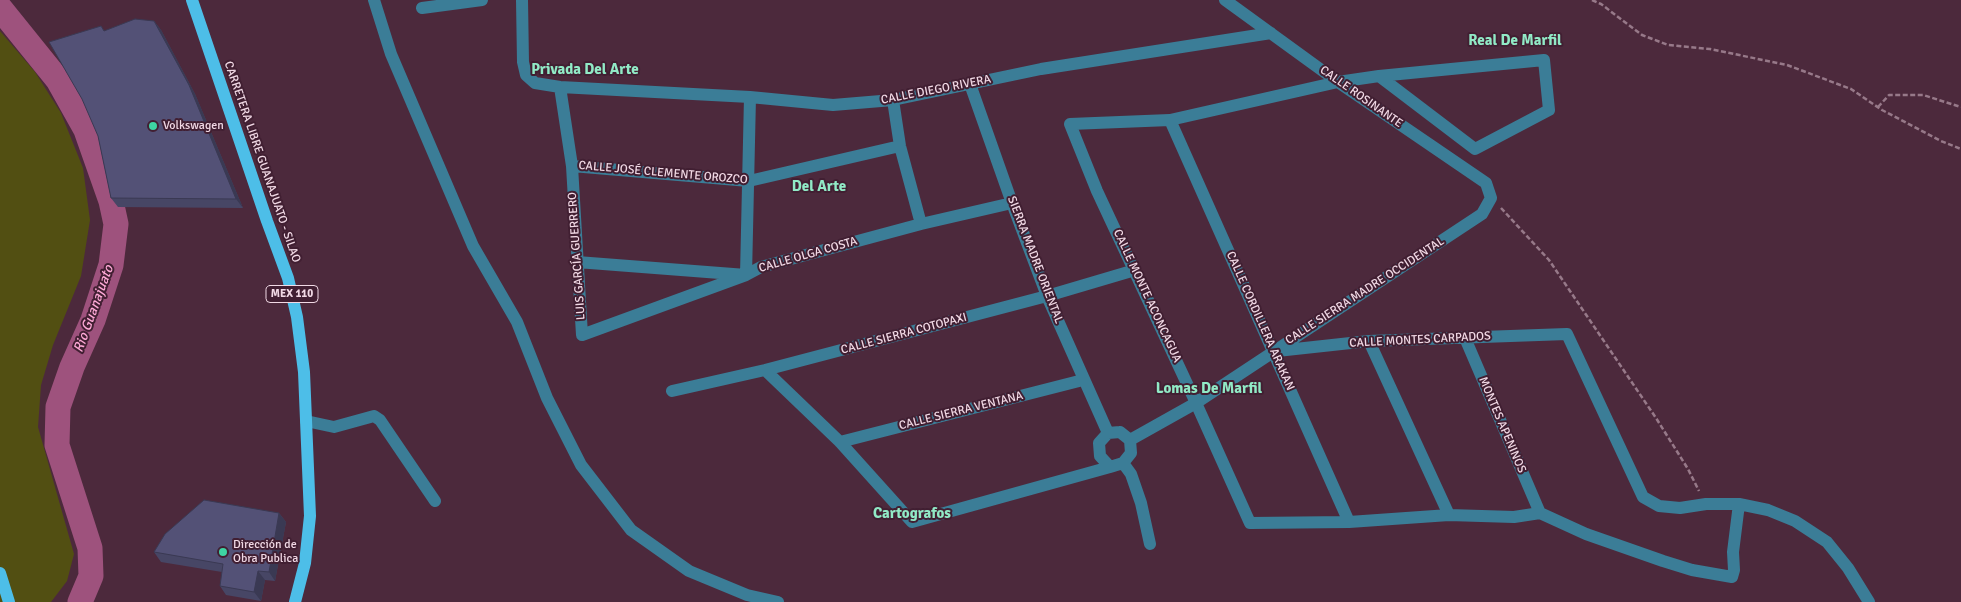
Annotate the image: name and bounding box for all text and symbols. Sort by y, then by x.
district label: Real De Marfil [1468,32,1562,50]
street label: CARRETERA LIBRE GUANAJUATO - SILAO [221,59,303,265]
district label: Privada Del Arte [531,61,639,79]
street label: CALLE ROSINANTE [1317,63,1405,131]
street label: CALLE DIEGO RIVERA [880,72,992,108]
place label: Volkswagen [163,119,224,133]
marker: Volkswagen [147,120,159,132]
street label: CALLE JOSÉ CLEMENTE OROZCO [578,158,748,188]
district label: Del Arte [792,178,846,196]
street label: LUIS GARCÍA GUERRERO [565,192,589,320]
street label: SIERRA MADRE ORIENTAL [1004,194,1066,326]
street label: CALLE MONTE ACONCAGUA [1110,227,1184,365]
street label: CALLE OLGA COSTA [757,234,859,276]
street label: CALLE SIERRA MADRE OCCIDENTAL [1283,234,1447,348]
street label: CALLE CORDILLERA ARAKAN [1223,249,1297,393]
water label: Rio Guanajuato [70,263,118,355]
road number: MEX 110 [266,286,318,302]
street label: CALLE SIERRA COTOPAXI [839,310,969,358]
street label: CALLE MONTES CARPADOS [1349,329,1491,351]
street label: MONTES APENINOS [1475,375,1529,475]
district label: Lomas De Marfil [1156,380,1262,398]
street label: CALLE SIERRA VENTANA [897,389,1025,433]
district label: Cartografos [873,505,951,523]
place label: Dirección de Obra Publica [233,538,298,566]
marker: Dirección de Obra Publica [217,546,229,558]

